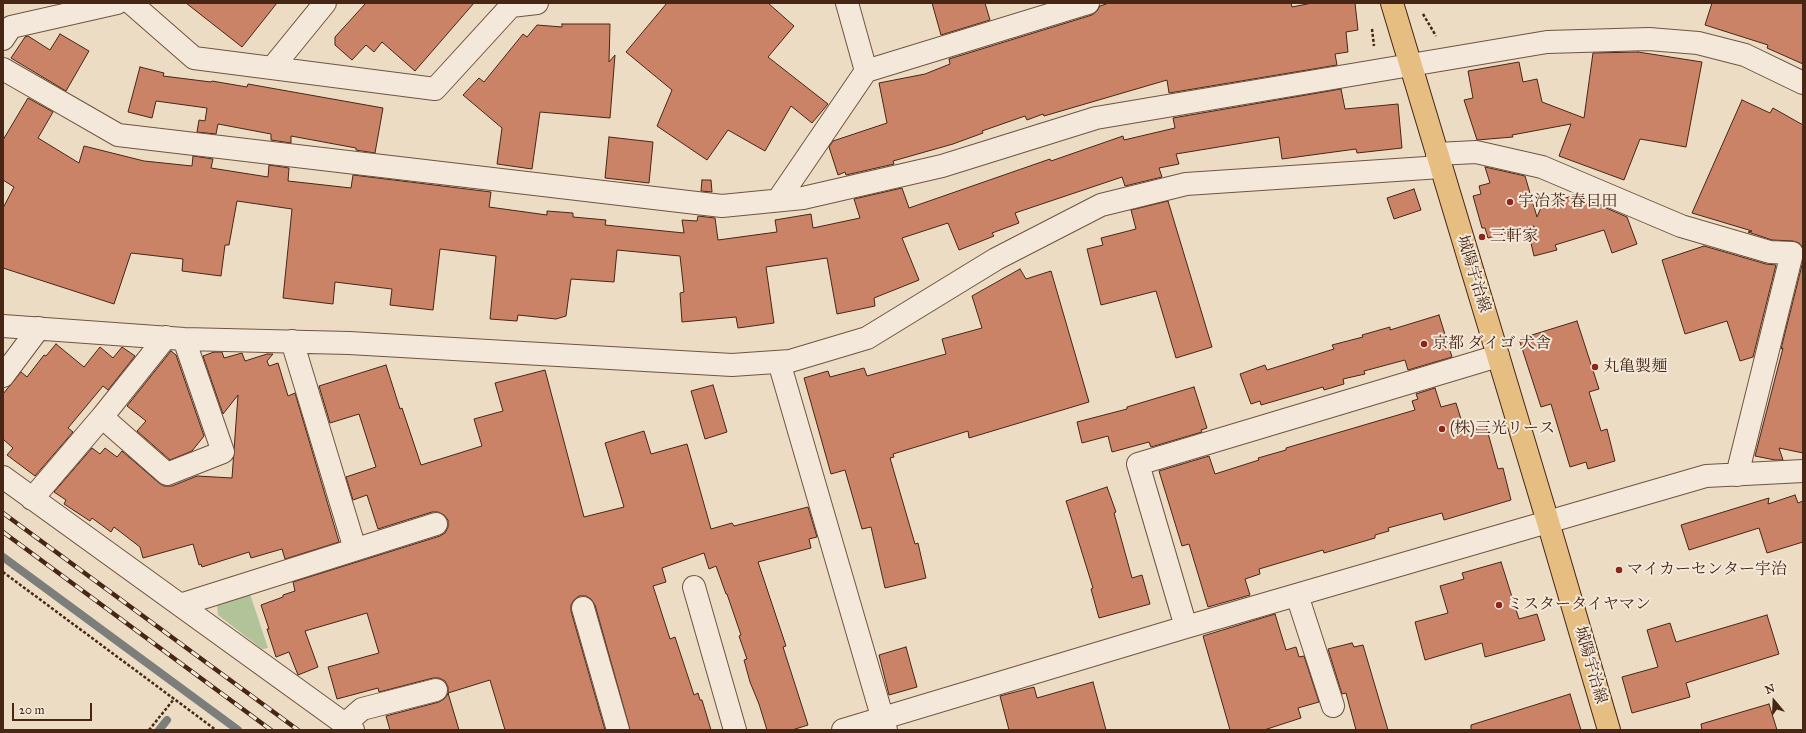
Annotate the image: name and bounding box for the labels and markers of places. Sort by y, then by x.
place label: 宇治茶 春日田 [1518,192,1617,212]
marker: 宇治茶 春日田 [1505,197,1515,207]
place label: 三軒家 [1490,227,1538,247]
marker: 三軒家 [1477,232,1487,242]
place label: 京都 ダイゴ 犬舎 [1432,334,1551,354]
marker: 京都 ダイゴ 犬舎 [1419,339,1429,349]
place label: 丸亀製麺 [1603,357,1667,377]
marker: 丸亀製麺 [1590,362,1600,372]
place label: (株)三光リース [1450,419,1555,439]
marker: (株)三光リース [1437,424,1447,434]
place label: マイカーセンター宇治 [1627,560,1787,580]
marker: マイカーセンター宇治 [1614,565,1624,575]
place label: ミスタータイヤマン [1507,595,1651,615]
marker: ミスタータイヤマン [1494,600,1504,610]

